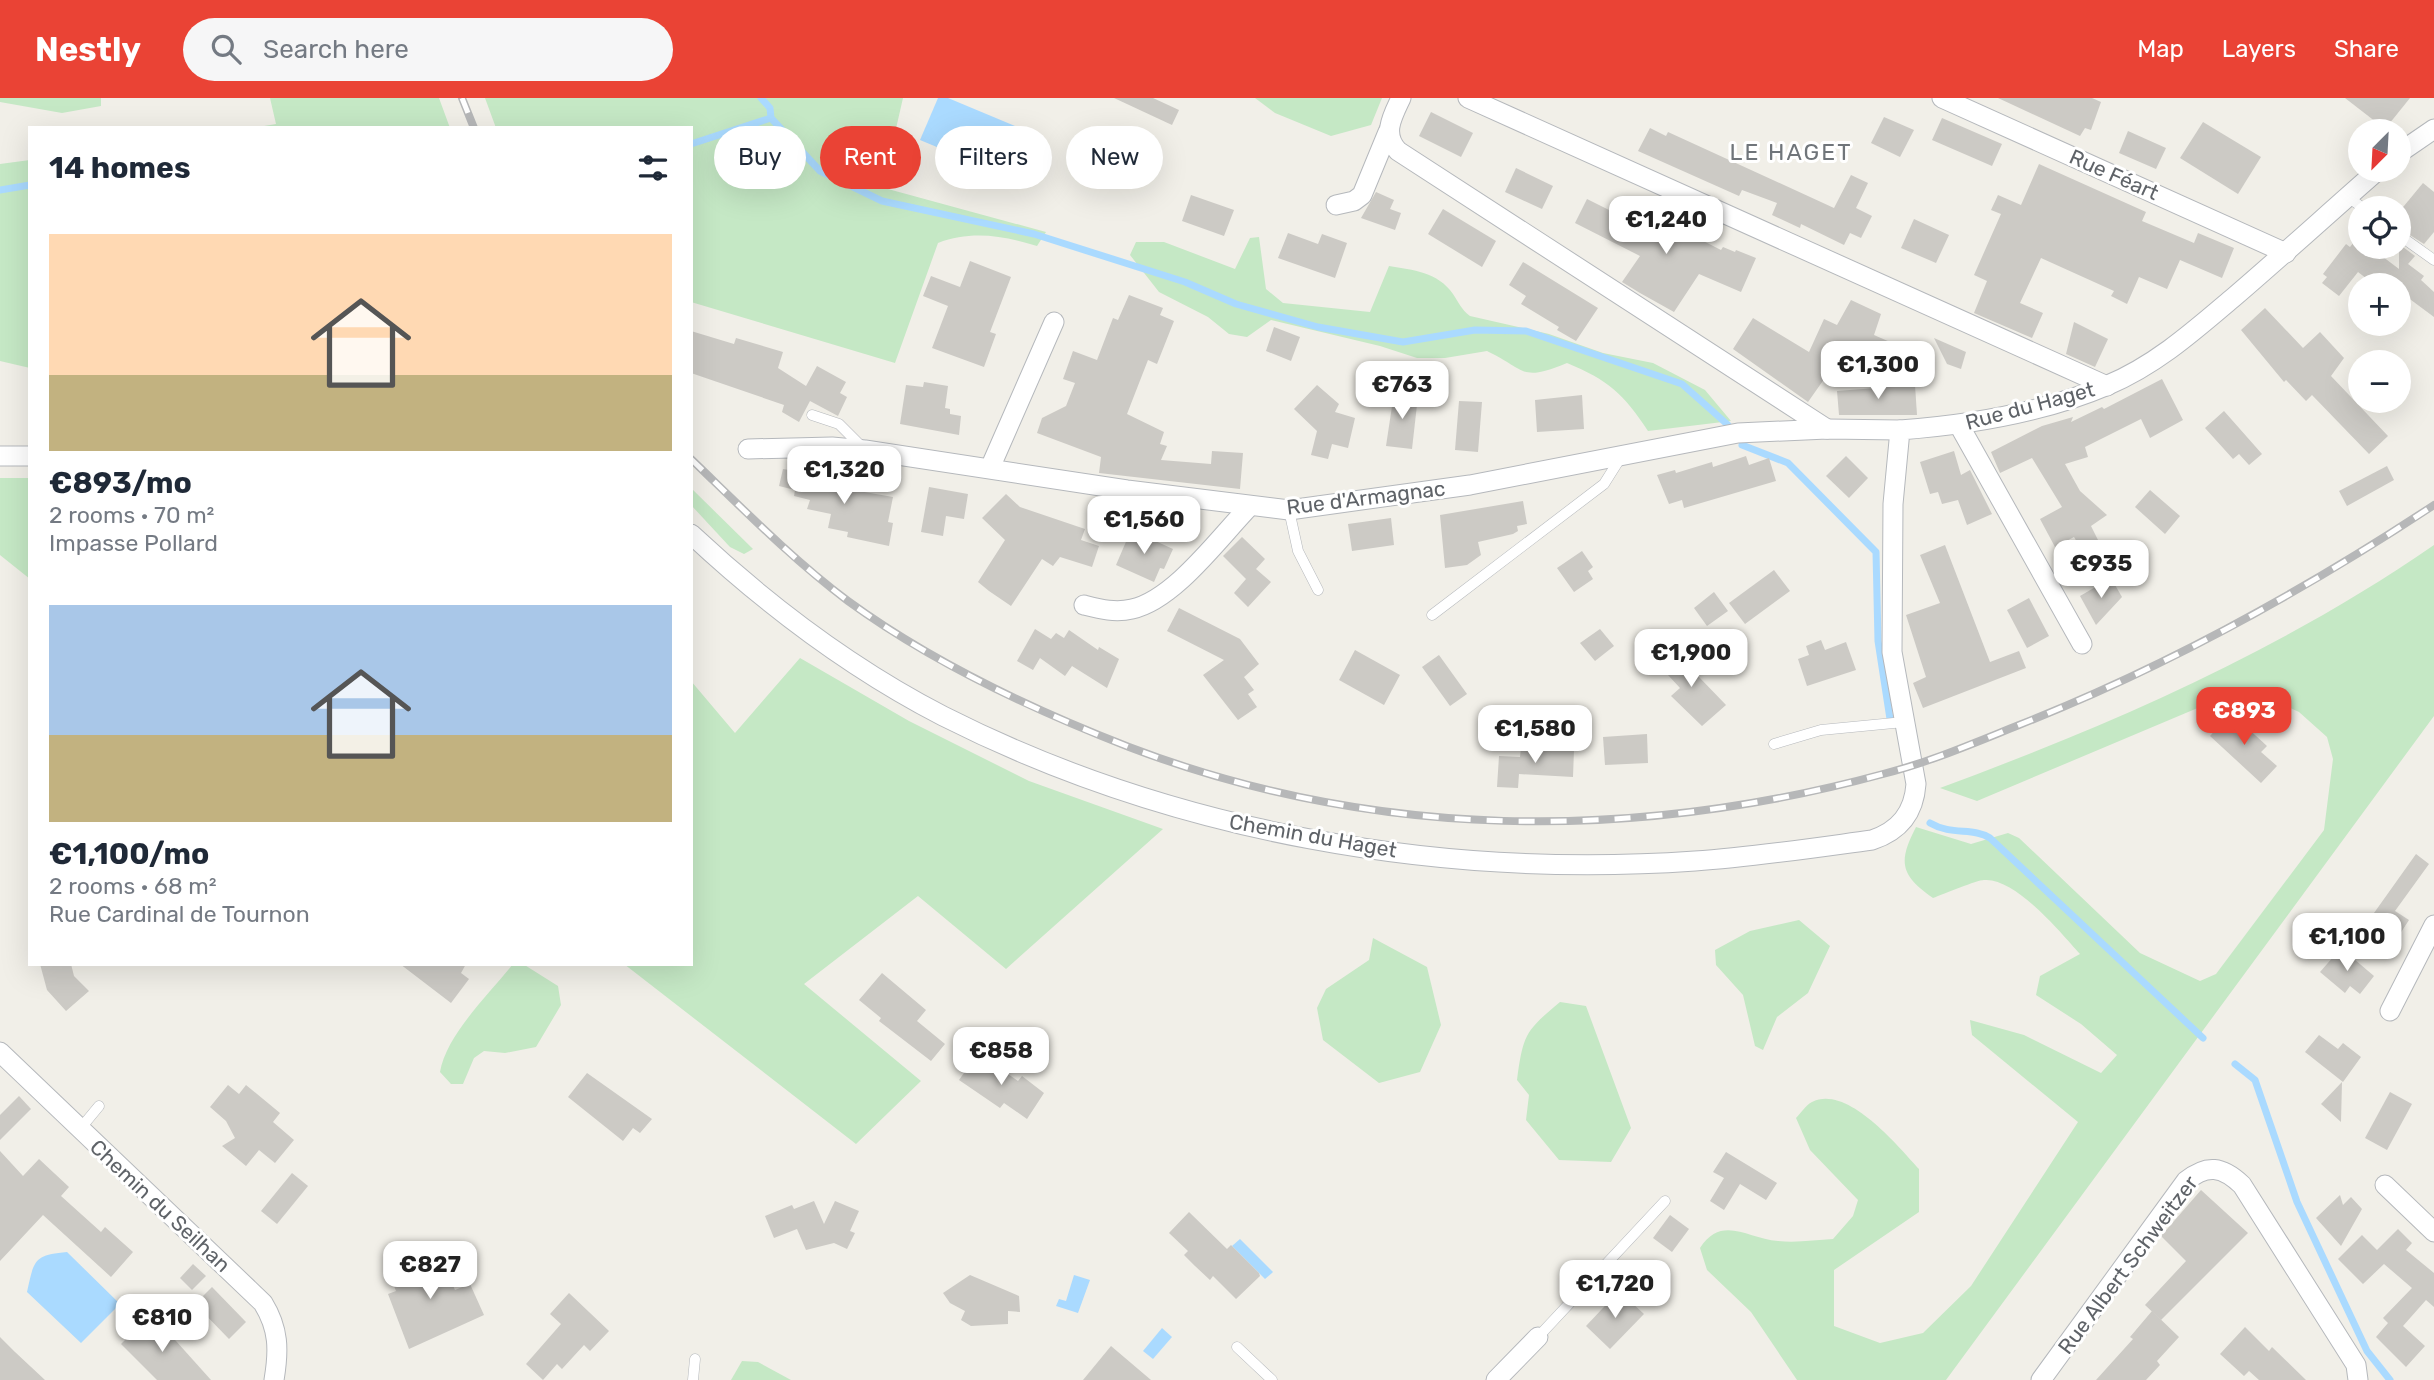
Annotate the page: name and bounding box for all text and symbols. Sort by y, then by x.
search box [183,18,673,81]
text: Nestly [35,30,141,69]
icon: search [207,30,245,68]
text: Search here [263,34,409,65]
text: Map [2137,35,2184,63]
text: Layers [2222,35,2296,63]
text: Share [2334,35,2399,63]
north arrow [2348,119,2412,182]
map controls [2348,119,2411,413]
chip: Buy [714,126,806,189]
chip: Rent [820,126,921,189]
chip: Filters [935,126,1052,189]
chip: New [1066,126,1163,189]
district label: LE HAGET [1730,138,1852,166]
street label: Rue Féart [2066,144,2163,205]
icon: filters [634,149,672,187]
text: 14 homes [49,150,191,186]
button: locate [2348,196,2411,259]
pin: €1,240 [1609,197,1723,256]
text: €1,240 [1625,205,1707,233]
button: + [2348,273,2411,336]
icon: home [298,280,424,406]
pin: €1,300 [1821,342,1935,401]
text: €1,300 [1837,350,1919,378]
button: − [2348,350,2411,413]
pin: €763 [1361,362,1443,421]
text: €763 [1372,370,1432,398]
street label: Rue du Haget [1963,376,2097,435]
pin: €1,320 [787,446,901,506]
text: €1,320 [803,455,885,483]
text: €893/mo [49,465,192,501]
street label: Rue d'Armagnac [1285,475,1447,520]
pin: €1,560 [1087,496,1201,556]
text: 2 rooms · 70 m² [49,501,214,529]
text: €1,560 [1103,505,1185,533]
text: Impasse Pollard [49,529,218,557]
pin: €935 [2060,540,2142,600]
text: €935 [2070,549,2132,577]
pin: €1,900 [1634,630,1748,689]
text: €1,900 [1651,638,1731,666]
icon: home [298,651,424,777]
pin: €893 [2203,688,2285,747]
text: €893 [2212,696,2276,724]
pin: €1,580 [1478,706,1592,765]
text: €1,580 [1494,714,1576,742]
street label: Chemin du Haget [1227,808,1399,863]
text: €1,100/mo [49,836,209,872]
text: 2 rooms · 68 m² [49,872,217,900]
text: Rue Cardinal de Tournon [49,900,310,928]
pin: €1,100 [2290,914,2404,973]
text: €1,100 [2308,922,2386,950]
pin: €858 [960,1028,1042,1087]
text: €858 [969,1036,1033,1064]
street label: Chemin du Seilhan [85,1134,236,1277]
street label: Rue Albert Schweitzer [2052,1171,2203,1359]
pin: €827 [389,1242,471,1301]
text: €827 [399,1250,461,1278]
pin: €1,720 [1558,1260,1672,1320]
text: €1,720 [1576,1269,1654,1297]
pin: €810 [121,1294,203,1354]
text: €810 [132,1303,192,1331]

